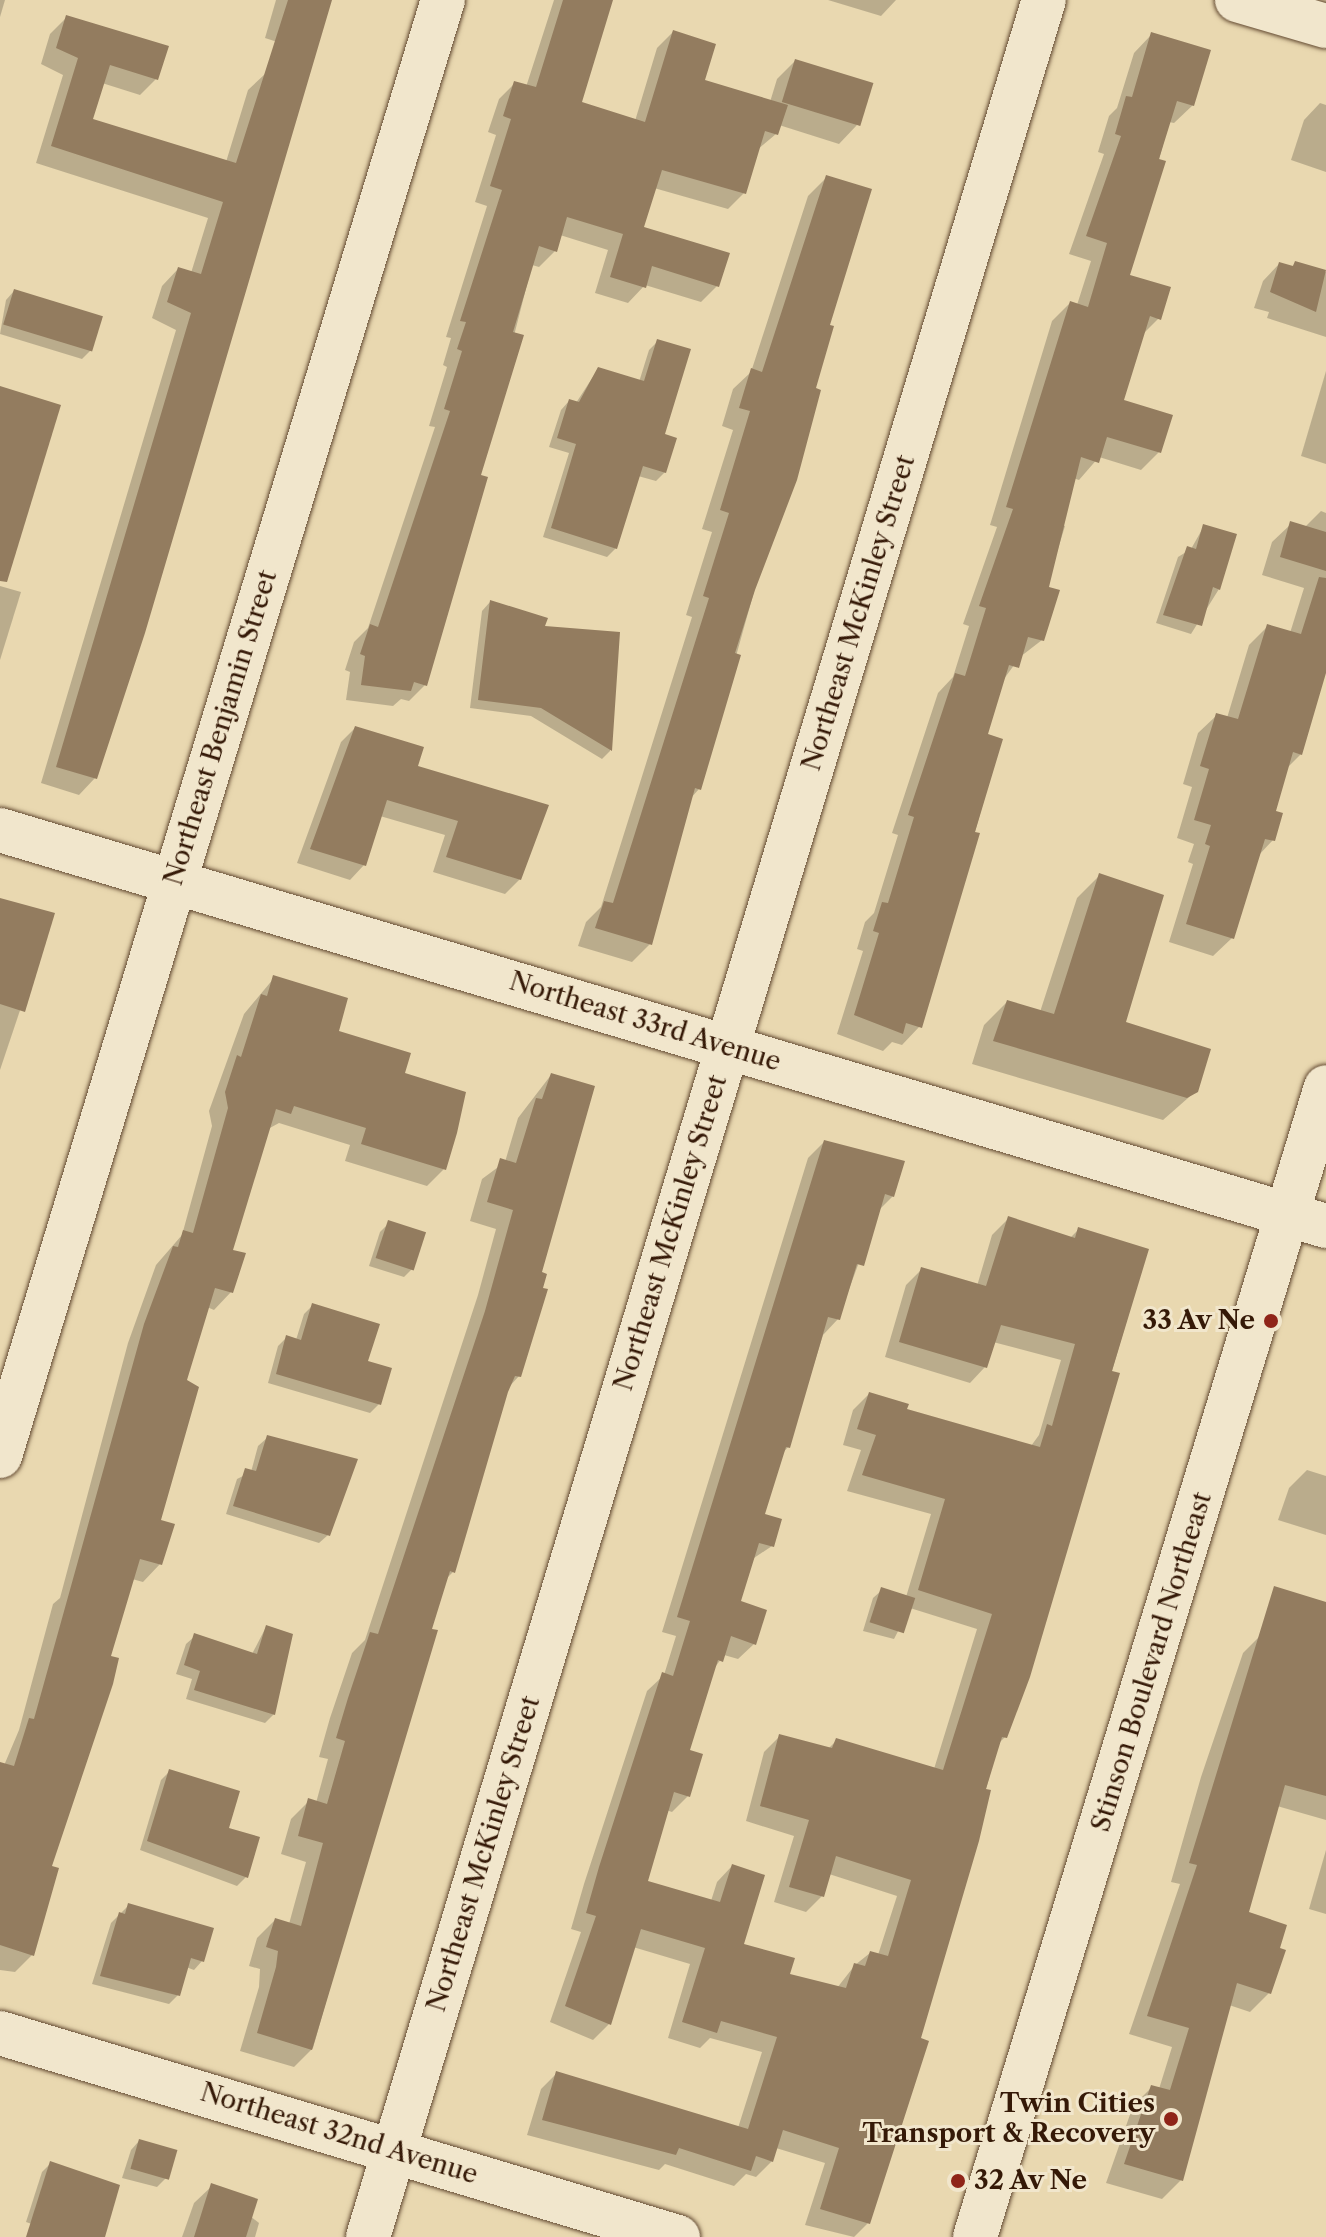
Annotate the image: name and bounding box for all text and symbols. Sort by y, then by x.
street label: Northeast McKinley Street [796,451,922,775]
street label: Northeast Benjamin Street [158,567,284,889]
street label: Northeast 33rd Avenue [505,966,785,1078]
street label: Northeast McKinley Street [608,1071,734,1395]
place label: 33 Av Ne [1141,1305,1255,1337]
marker: 33 Av Ne [1262,1312,1280,1330]
street label: Stinson Boulevard Northeast [1085,1488,1219,1836]
street label: Northeast McKinley Street [421,1692,547,2016]
street label: Northeast 32nd Avenue [196,2077,482,2191]
place label: Twin Cities Transport & Recovery [862,2088,1155,2150]
marker: Twin Cities Transport & Recovery [1162,2110,1180,2128]
place label: 32 Av Ne [974,2165,1089,2197]
marker: 32 Av Ne [949,2172,967,2190]

